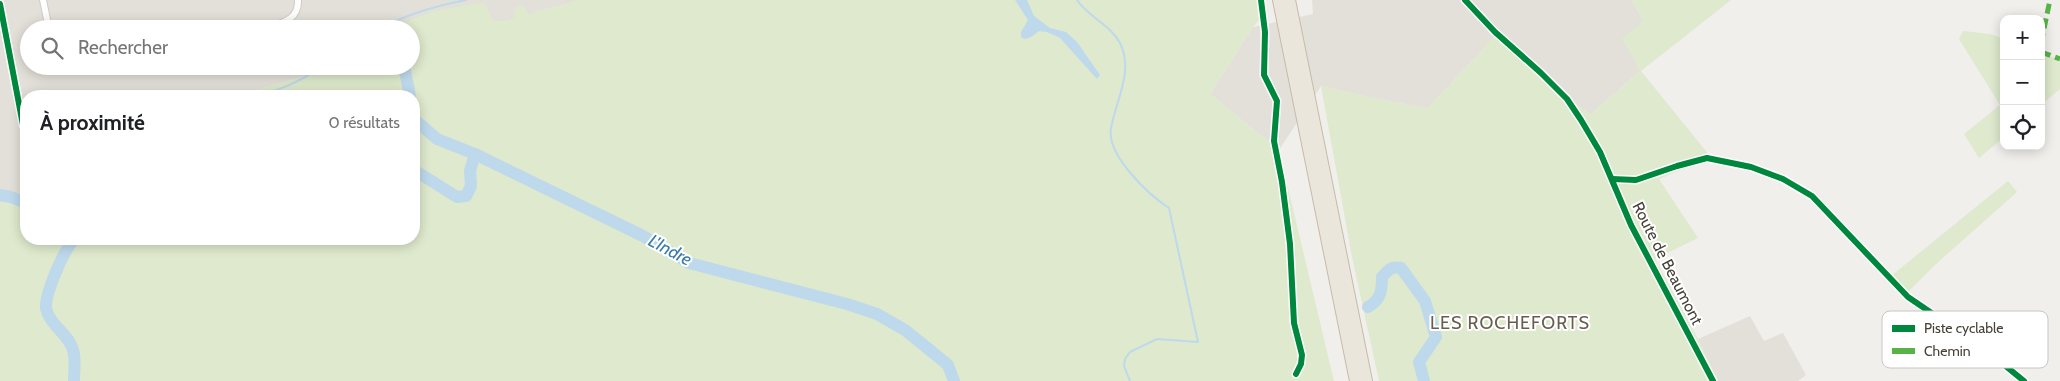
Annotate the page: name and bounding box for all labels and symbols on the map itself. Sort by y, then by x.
street label: Route de Beaumont [1628,199,1707,328]
water label: L'Indre [645,230,695,270]
legend [1882,311,2048,368]
district label: LES ROCHEFORTS [1430,312,1590,334]
text: Piste cyclable [1924,319,2004,337]
text: Chemin [1924,342,1971,360]

